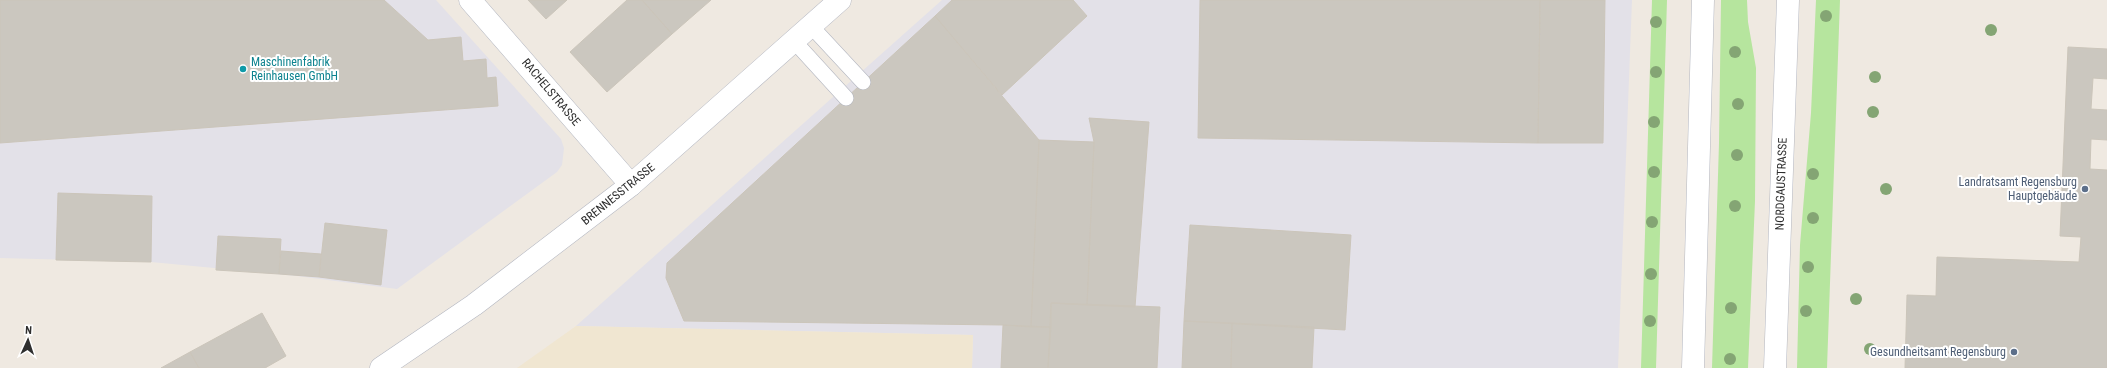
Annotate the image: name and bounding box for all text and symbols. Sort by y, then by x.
place label: Maschinenfabrik Reinhausen GmbH [251,55,338,83]
street label: RACHELSTRASSE [519,56,583,128]
marker: Maschinenfabrik Reinhausen GmbH [238,64,248,74]
street label: NORDGAUSTRASSE [1772,137,1790,231]
street label: BRENNESSTRASSE [579,160,657,228]
place label: Landratsamt Regensburg Hauptgebäude [1958,175,2077,203]
marker: Landratsamt Regensburg Hauptgebäude [2080,184,2090,194]
north arrow [8,320,48,360]
text: N [25,324,32,337]
place label: Gesundheitsamt Regensburg [1870,345,2006,359]
marker: Gesundheitsamt Regensburg [2009,347,2019,357]

